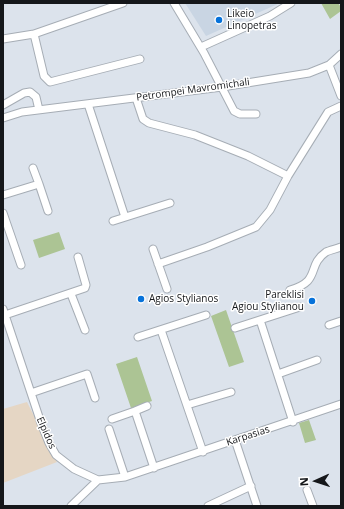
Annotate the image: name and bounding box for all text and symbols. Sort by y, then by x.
place label: Likeio Linopetras [227,8,277,32]
marker: Likeio Linopetras [214,15,224,25]
street label: Petrompei Mavromichali [136,76,250,104]
place label: Pareklisi Agiou Stylianou [232,289,304,312]
place label: Agios Stylianos [149,293,218,305]
marker: Agios Stylianos [136,294,146,304]
marker: Pareklisi Agiou Stylianou [307,296,317,306]
street label: Elpidos [34,415,58,451]
street label: Karpasias [225,423,271,449]
north arrow [296,461,336,501]
text: N [296,477,311,487]

